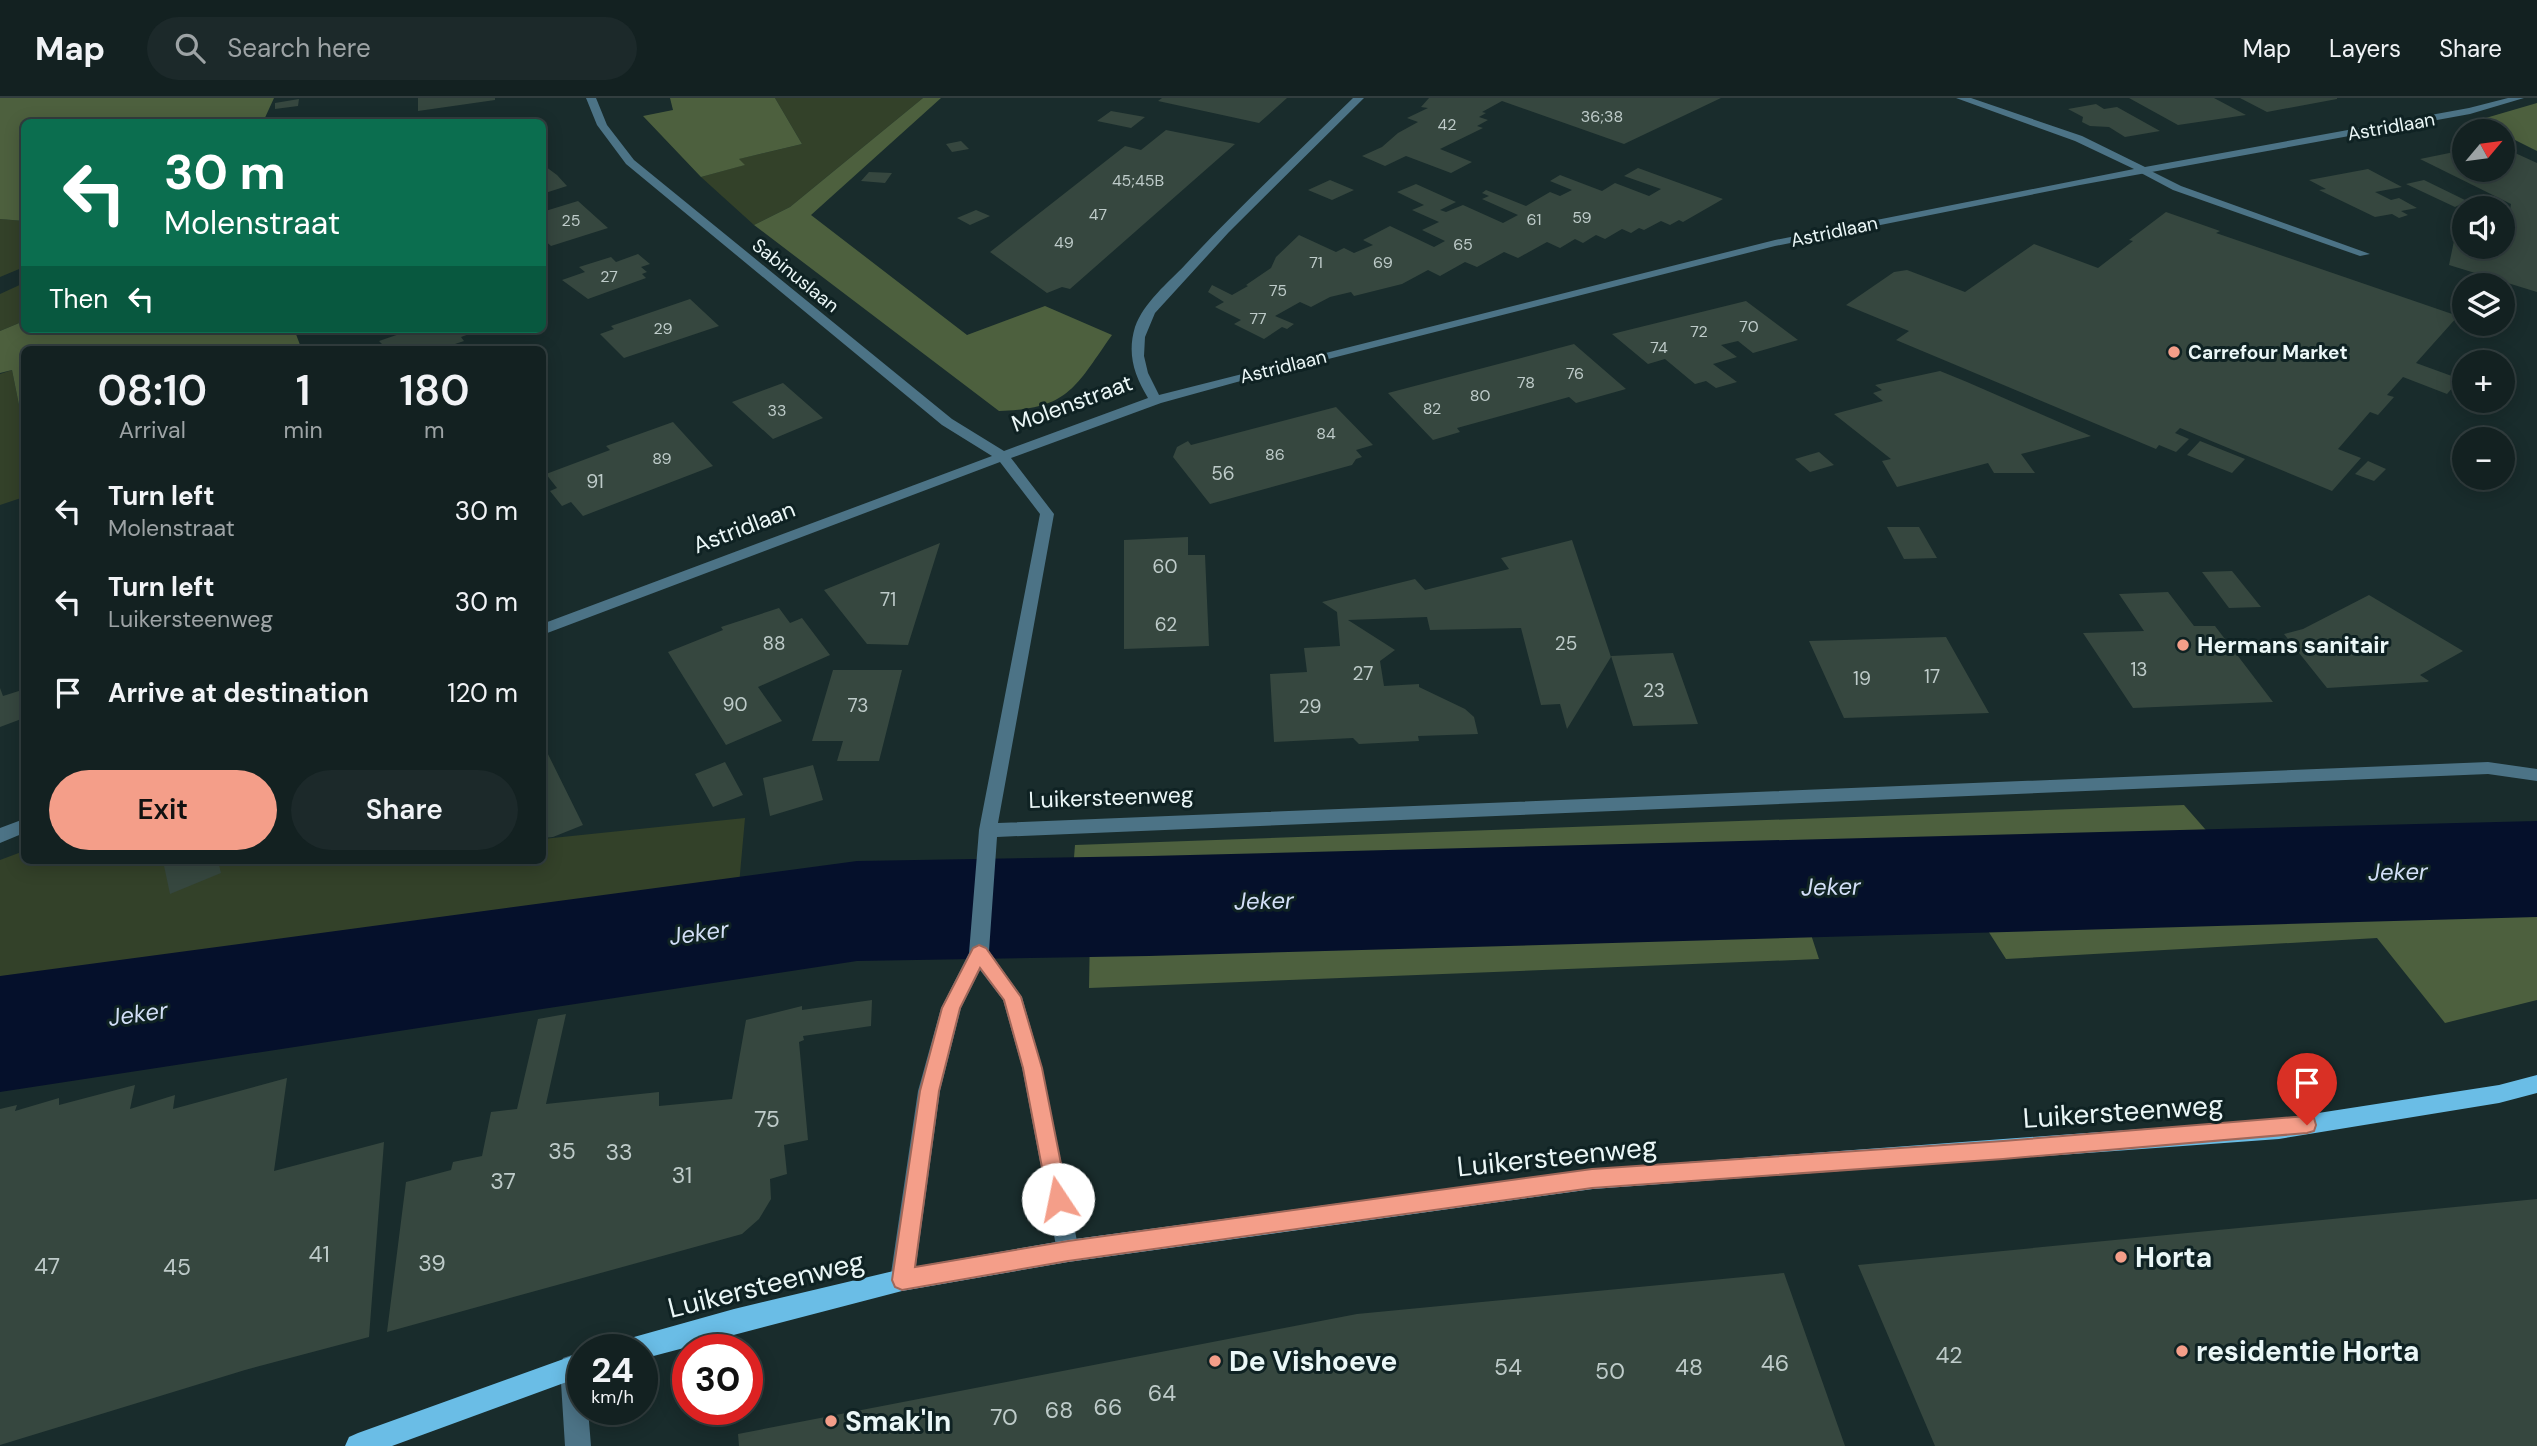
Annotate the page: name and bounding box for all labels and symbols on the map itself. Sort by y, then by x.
house number: 36;38 [1581,106,1623,127]
street label: Astridlaan [2345,106,2437,146]
house number: 42 [1438,114,1456,135]
north arrow [2452,119,2515,182]
house number: 45;45B [1112,170,1164,191]
house number: 47 [1089,204,1107,225]
house number: 59 [1572,207,1592,228]
house number: 61 [1526,209,1542,230]
house number: 25 [562,210,580,231]
street label: Astridlaan [1788,210,1880,253]
house number: 49 [1054,232,1074,253]
street label: Sabinuslaan [747,233,844,318]
house number: 65 [1453,234,1473,255]
house number: 71 [1309,252,1323,273]
house number: 69 [1373,252,1393,273]
house number: 27 [600,266,618,287]
house number: 75 [1269,280,1287,301]
house number: 77 [1249,308,1267,329]
house number: 70 [1739,316,1759,337]
house number: 29 [653,318,673,339]
house number: 72 [1690,321,1708,342]
house number: 74 [1650,337,1668,358]
place label: Carrefour Market [2188,340,2348,365]
street label: Astridlaan [1237,344,1329,389]
marker: Carrefour Market [2166,344,2182,360]
house number: 76 [1566,363,1584,384]
street label: Molenstraat [1007,367,1137,439]
house number: 78 [1517,372,1535,393]
house number: 80 [1470,385,1490,406]
house number: 82 [1423,398,1441,419]
house number: 33 [768,400,786,421]
house number: 84 [1316,423,1336,444]
house number: 86 [1265,444,1285,465]
house number: 89 [652,448,672,469]
house number: 56 [1211,461,1235,486]
house number: 91 [586,469,604,494]
street label: Astridlaan [689,494,799,560]
house number: 60 [1153,554,1177,579]
house number: 71 [880,587,896,612]
house number: 62 [1155,612,1177,637]
place label: Hermans sanitair [2197,630,2389,660]
house number: 88 [762,631,786,656]
house number: 25 [1555,631,1577,656]
marker: Hermans sanitair [2175,637,2191,653]
house number: 13 [2130,657,2148,682]
house number: 27 [1353,661,1373,686]
house number: 17 [1924,664,1940,689]
house number: 19 [1853,666,1871,691]
house number: 23 [1643,678,1665,703]
house number: 90 [723,692,747,717]
house number: 73 [848,693,868,718]
house number: 29 [1299,694,1321,719]
street label: Luikersteenweg [1028,779,1194,815]
water label: Jeker [2368,855,2429,888]
water label: Jeker [1801,870,1862,903]
water label: Jeker [1234,884,1295,917]
water label: Jeker [667,913,732,952]
water label: Jeker [106,994,171,1033]
pin [2277,1053,2337,1125]
street label: Luikersteenweg [2021,1086,2225,1137]
house number: 75 [754,1104,780,1134]
street label: Luikersteenweg [1455,1128,1659,1185]
house number: 35 [548,1136,576,1166]
house number: 33 [605,1137,633,1167]
house number: 31 [672,1160,692,1190]
position arrow [1021,1162,1095,1236]
house number: 37 [490,1166,516,1196]
house number: 41 [308,1239,330,1269]
place label: Horta [2135,1239,2212,1276]
street label: Luikersteenweg [664,1242,868,1327]
house number: 39 [418,1248,446,1278]
marker: Horta [2113,1249,2129,1265]
house number: 47 [34,1251,60,1281]
house number: 45 [163,1252,191,1282]
place label: residentie Horta [2196,1333,2419,1370]
speed limit sign: 30 [672,1334,763,1425]
house number: 42 [1935,1340,1963,1370]
place label: De Vishoeve [1229,1343,1397,1380]
marker: residentie Horta [2174,1343,2190,1359]
house number: 46 [1761,1348,1789,1378]
house number: 54 [1494,1352,1522,1382]
house number: 48 [1675,1352,1703,1382]
marker: De Vishoeve [1207,1353,1223,1369]
house number: 50 [1595,1356,1625,1386]
house number: 64 [1148,1378,1176,1408]
house number: 66 [1094,1392,1122,1422]
house number: 68 [1045,1395,1073,1425]
house number: 70 [990,1402,1018,1432]
place label: Smak'In [845,1403,951,1440]
marker: Smak'In [823,1413,839,1429]

